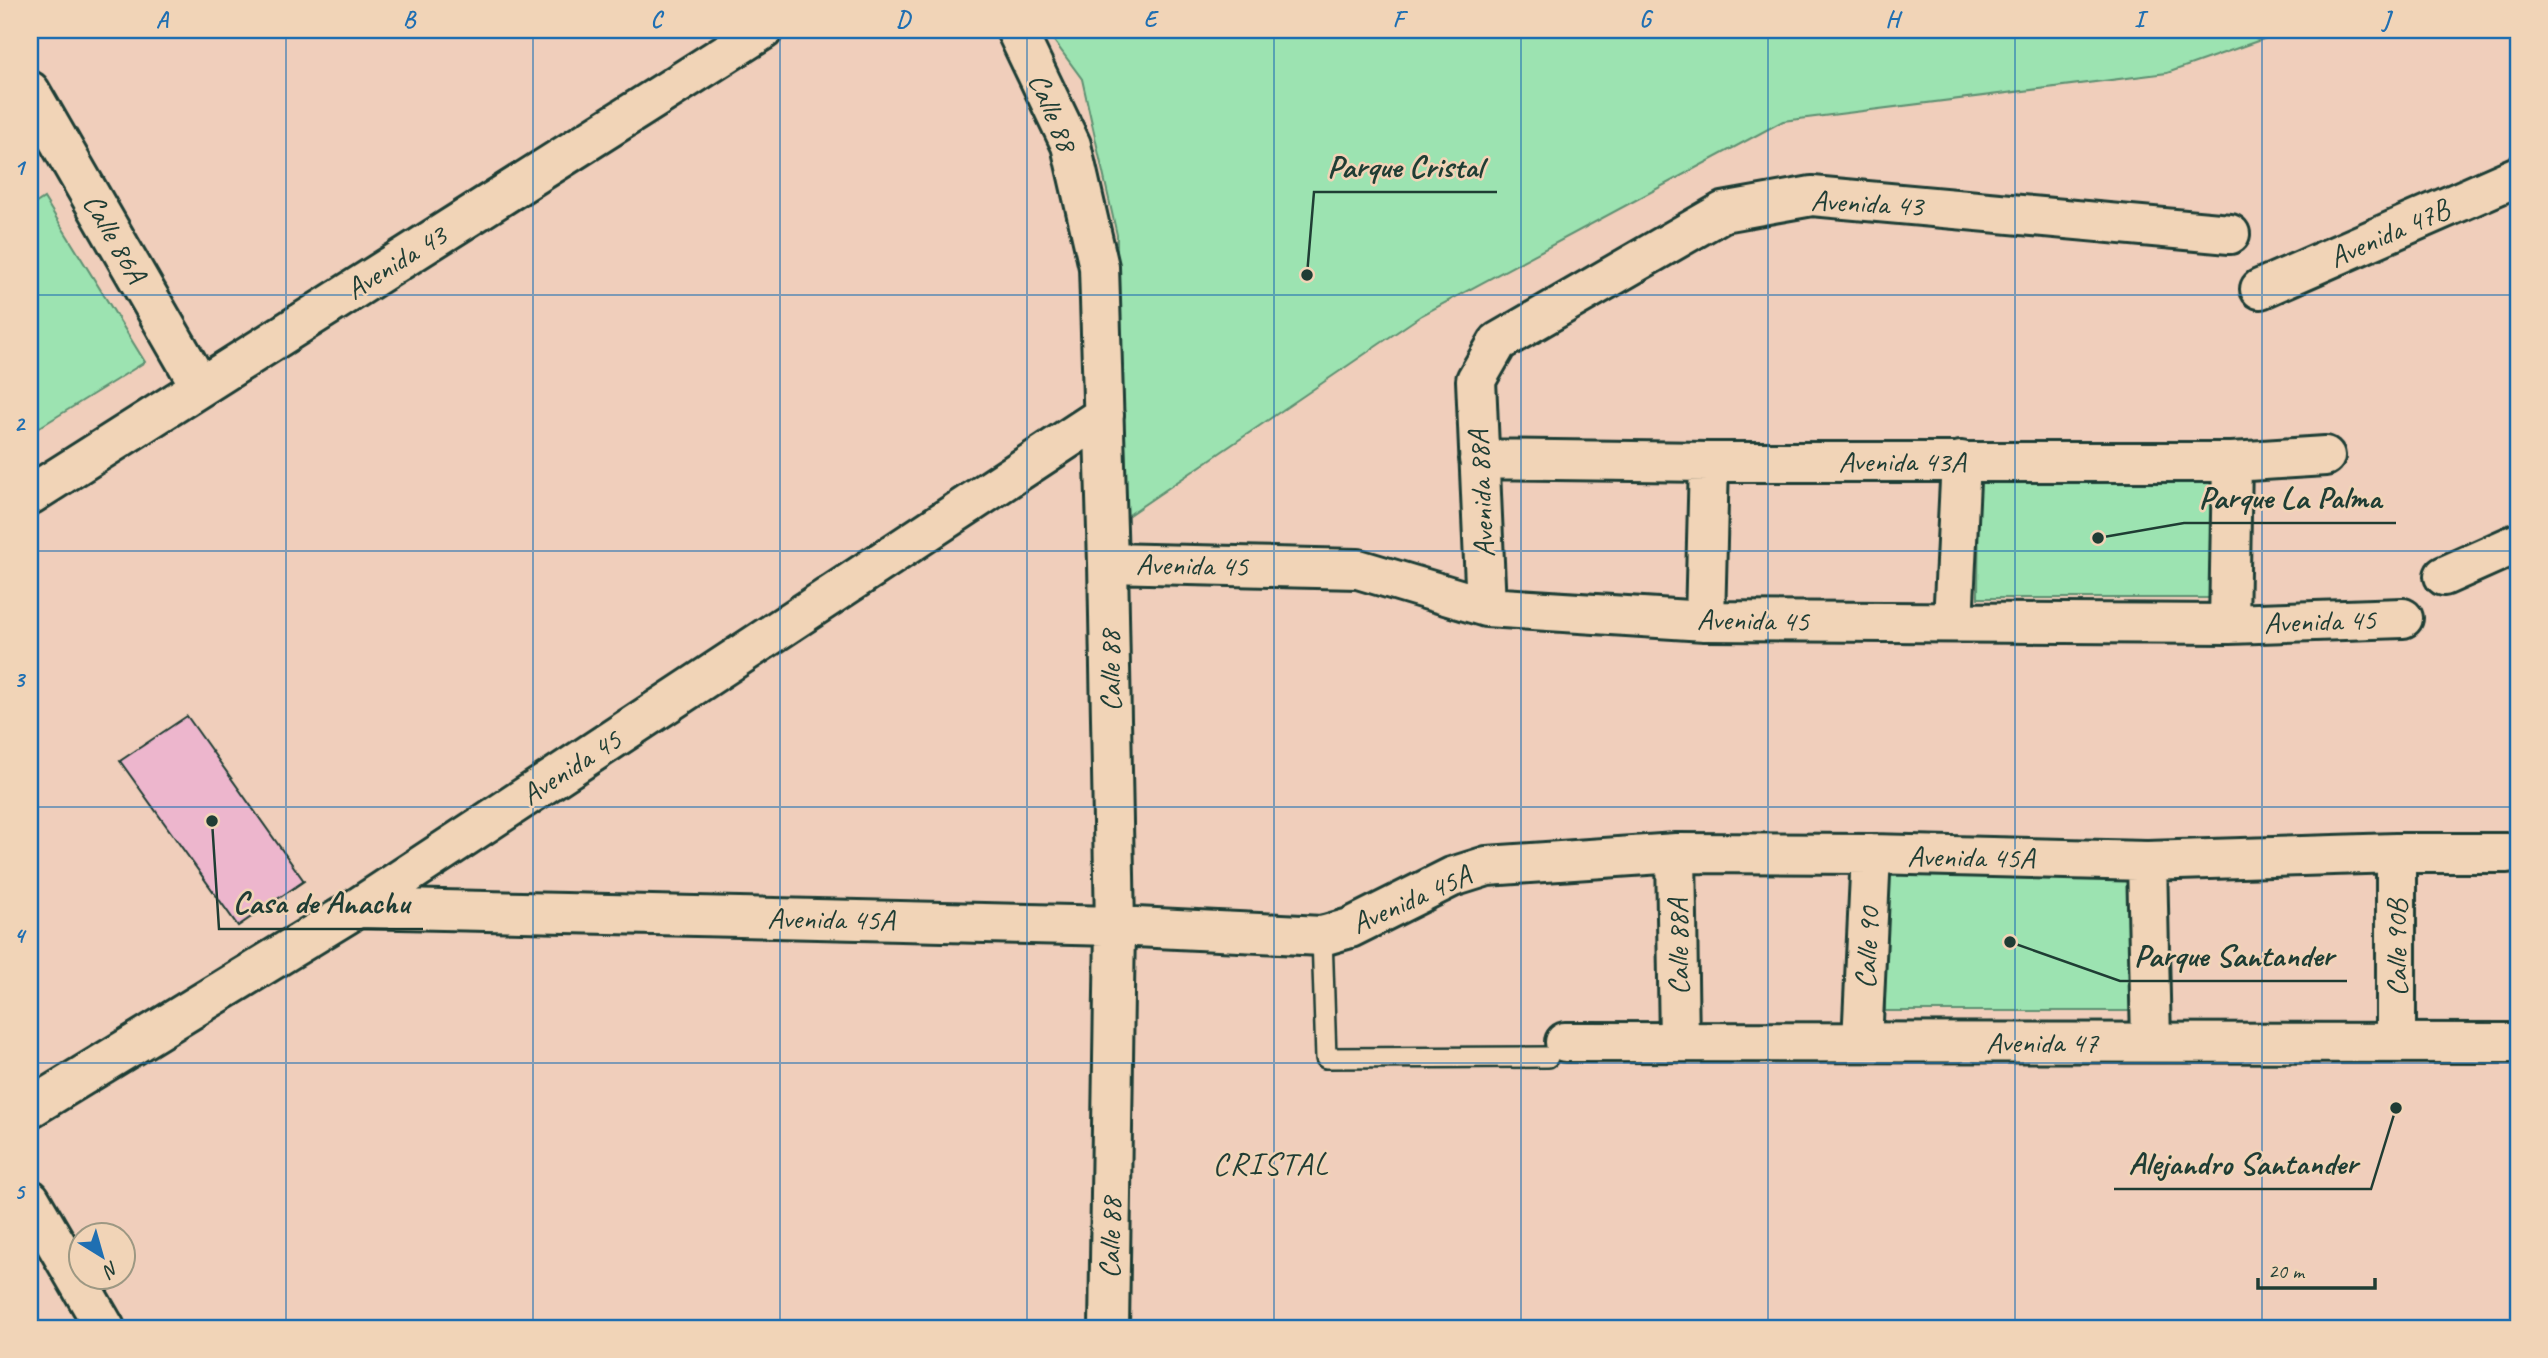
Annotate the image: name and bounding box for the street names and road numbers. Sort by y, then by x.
street label: Calle 88 [1020,67,1087,159]
street label: Avenida 43 [1810,181,1926,225]
street label: Calle 86A [74,187,157,291]
street label: Avenida 47B [2323,189,2457,276]
street label: Avenida 43 [338,215,456,308]
street label: Avenida 88A [1459,428,1503,558]
street label: Avenida 43A [1838,442,1967,480]
street label: Avenida 45 [1136,545,1250,585]
street label: Avenida 45 [1697,600,1811,640]
street label: Avenida 45 [2263,600,2378,642]
street label: Calle 88 [1090,627,1130,712]
street label: Avenida 45 [514,720,630,813]
street label: Avenida 45A [1907,837,2037,877]
street label: Avenida 45A [1345,855,1479,942]
street label: Calle 88A [1658,896,1698,996]
street label: Calle 90B [2377,897,2415,997]
street label: Avenida 45A [767,899,897,939]
street label: Calle 90 [1846,904,1888,990]
street label: Avenida 47 [1986,1023,2100,1061]
street label: Calle 88 [1090,1194,1130,1279]

